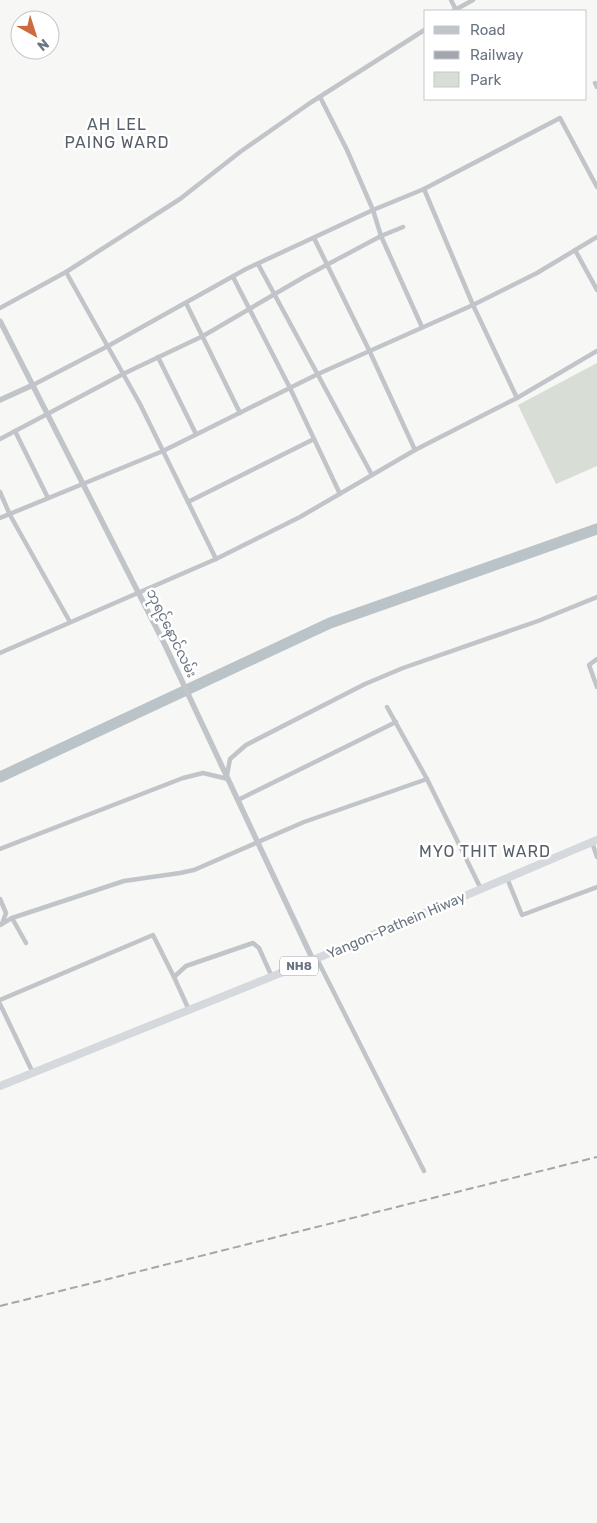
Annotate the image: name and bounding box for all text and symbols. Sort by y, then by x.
north arrow [10,10,60,60]
legend [424,10,587,100]
text: Road [470,21,506,39]
text: N [34,35,52,54]
text: Railway [470,46,524,64]
text: Park [470,71,501,89]
district label: AH LEL PAING WARD [64,115,170,152]
street label: ဘုရင့်နောင်လမ်း [140,585,202,682]
district label: MYO THIT WARD [419,842,551,861]
street label: Yangon-Pathein Hiway [324,888,468,962]
road number: NH8 [280,956,318,976]

